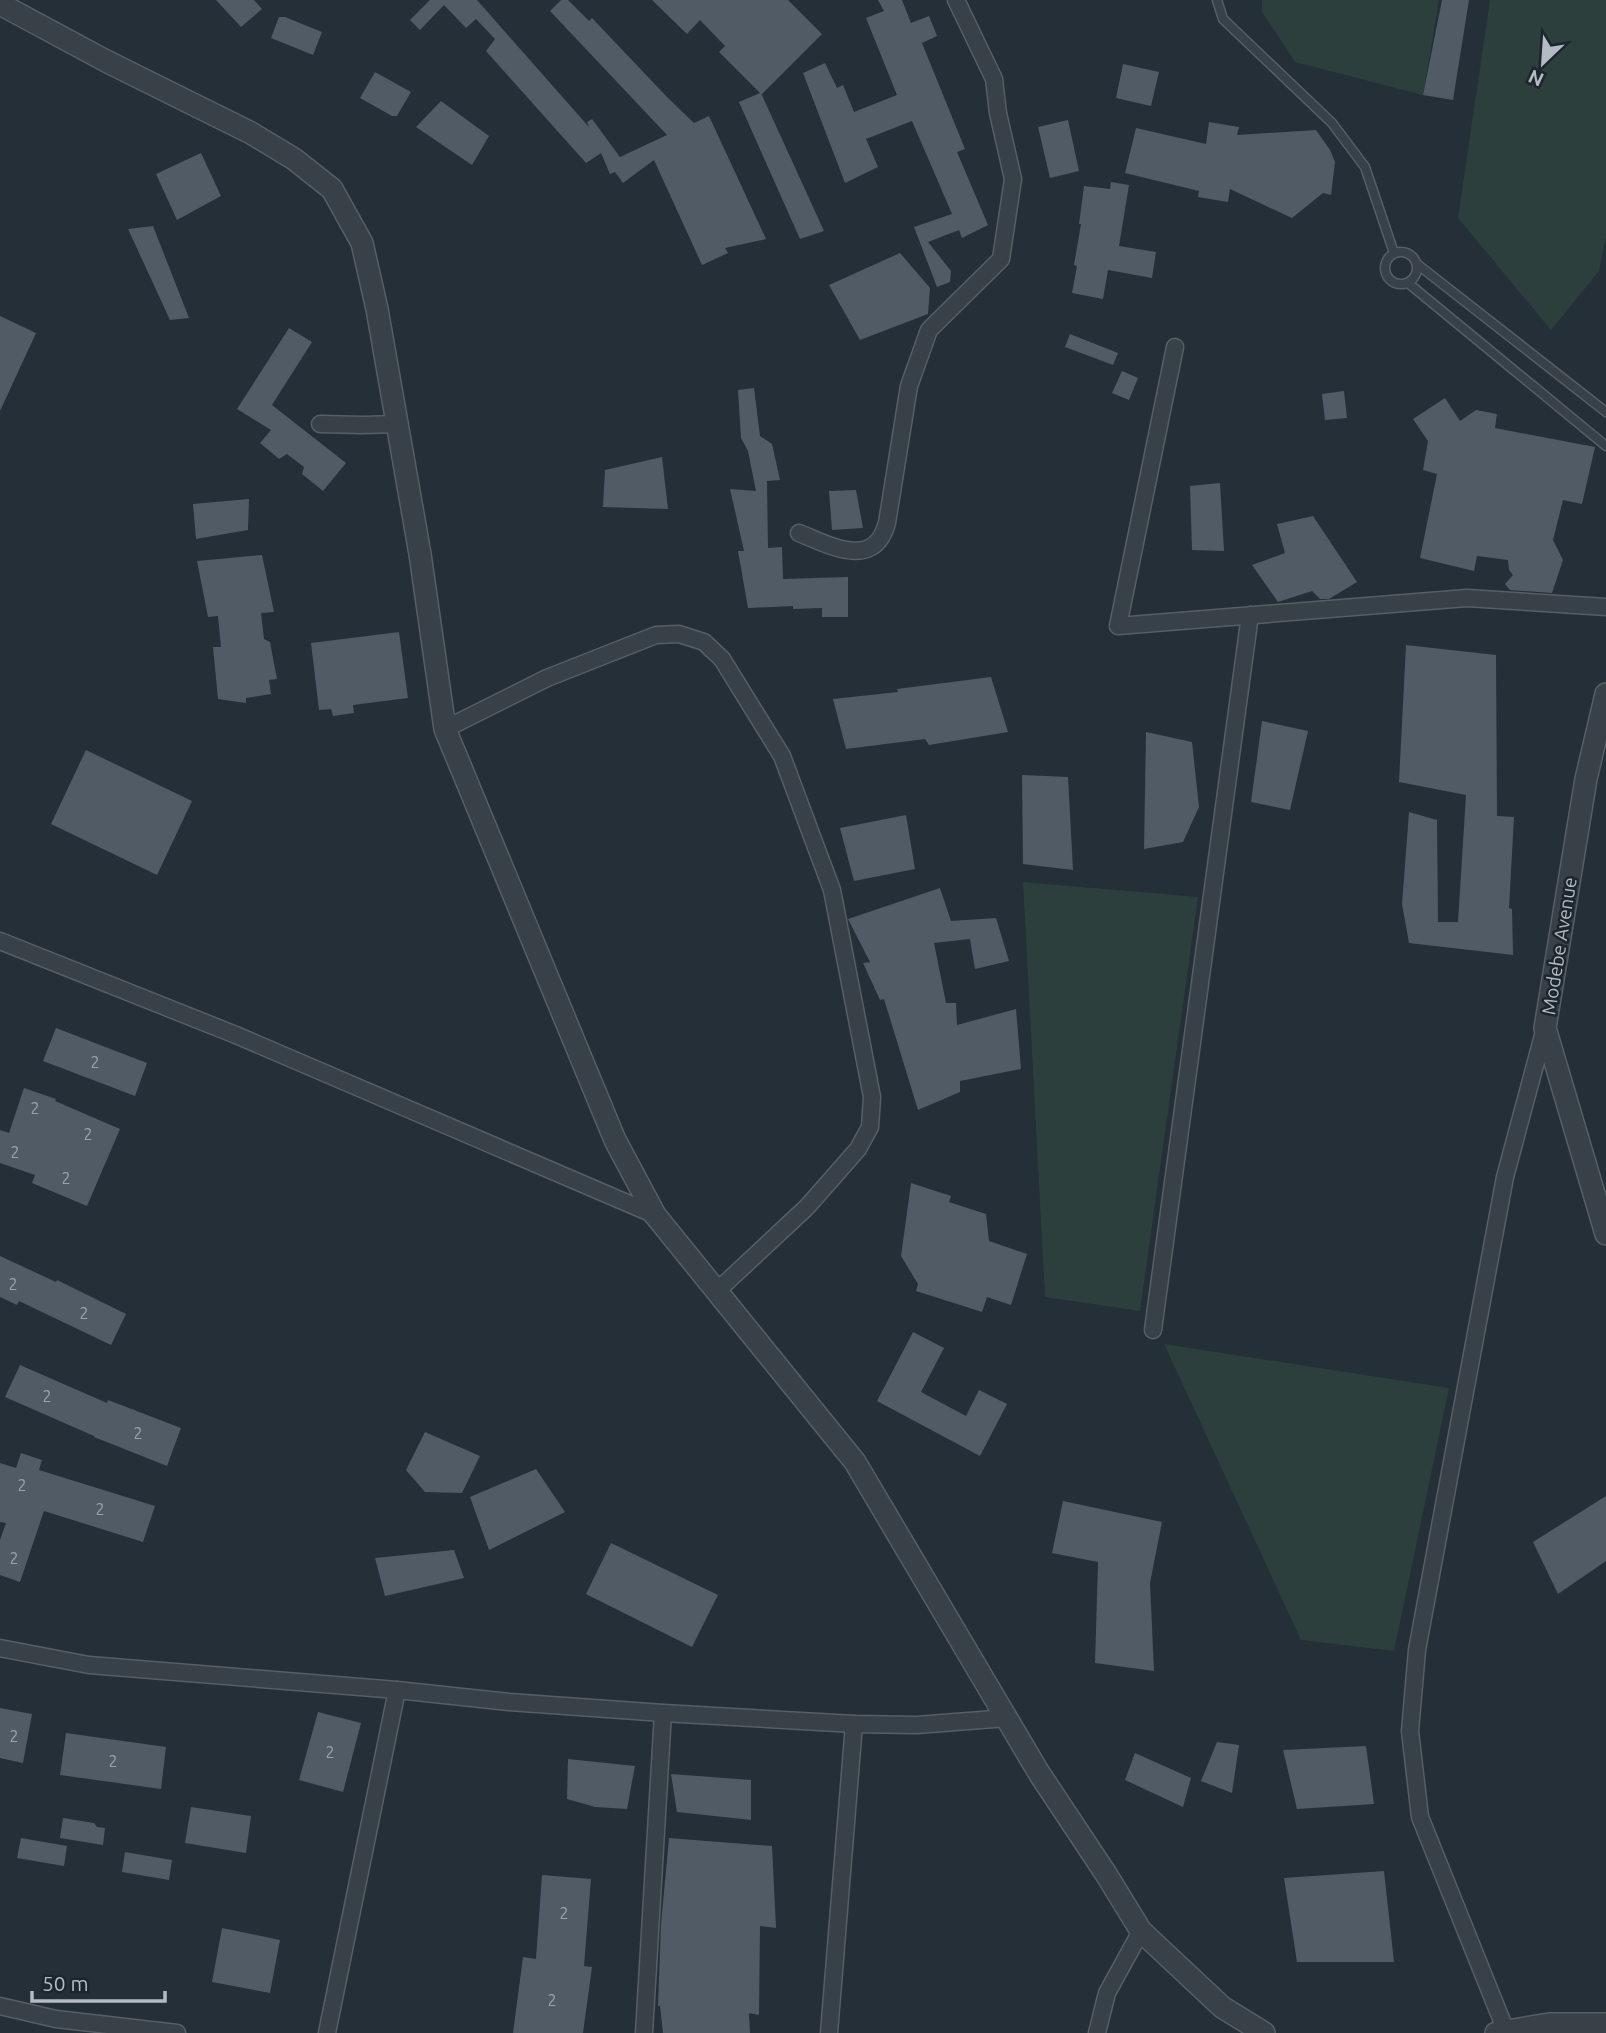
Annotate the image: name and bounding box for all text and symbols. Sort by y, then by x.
north arrow [1508,28,1578,98]
text: N [1525,65,1547,91]
street label: Modebe Avenue [1537,876,1581,1016]
house number: 2 [90,1053,100,1071]
house number: 2 [30,1099,40,1117]
house number: 2 [83,1125,93,1143]
house number: 2 [10,1143,20,1161]
house number: 2 [61,1169,71,1187]
house number: 2 [8,1275,18,1293]
house number: 2 [79,1304,89,1322]
house number: 2 [42,1387,52,1405]
house number: 2 [133,1424,143,1442]
house number: 2 [17,1476,27,1494]
house number: 2 [95,1500,105,1518]
house number: 2 [9,1549,19,1567]
house number: 2 [9,1727,19,1745]
house number: 2 [325,1743,335,1761]
house number: 2 [108,1752,118,1770]
house number: 2 [559,1904,569,1922]
scale bar [32,1960,164,2004]
text: 50 m [42,1971,89,1995]
house number: 2 [547,1991,557,2009]

